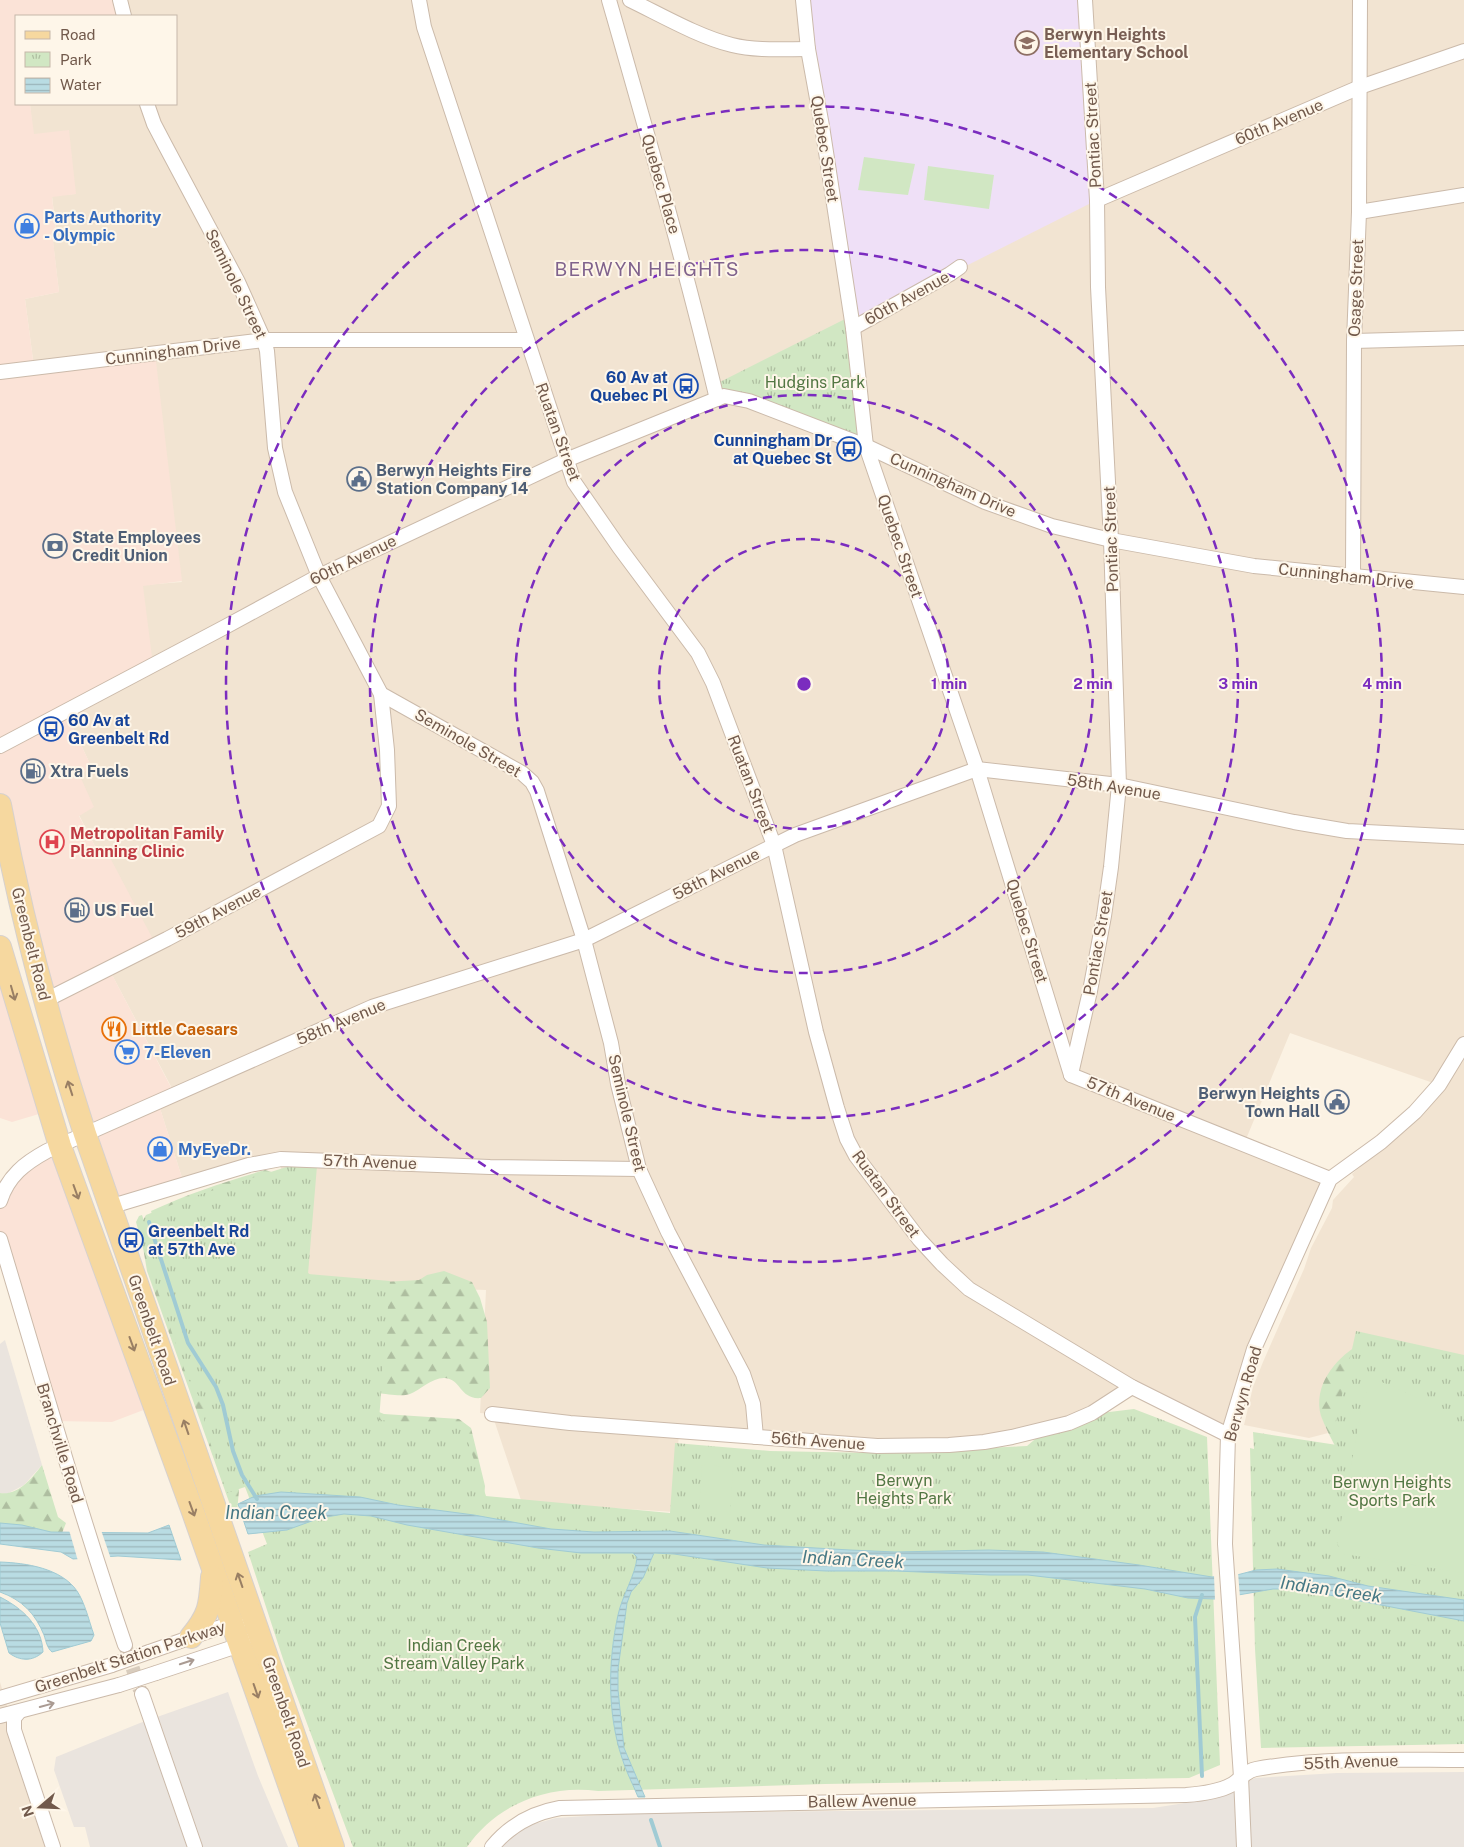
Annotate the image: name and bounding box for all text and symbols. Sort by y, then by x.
legend [15,15,178,105]
place label: Berwyn Heights Elementary School [1044,25,1189,62]
text: Road [60,26,96,43]
school or university icon: Berwyn Heights Elementary School [1014,30,1040,56]
text: Park [60,51,92,68]
text: Water [60,76,102,93]
street label: Pontiac Street [1081,81,1105,189]
street label: Quebec Street [807,94,843,204]
street label: 60th Avenue [1232,95,1326,149]
street label: Quebec Place [638,132,684,236]
place label: Parts Authority - Olympic [44,208,161,245]
shop icon: Parts Authority - Olympic [14,213,40,239]
street label: Seminole Street [201,226,271,342]
street label: Osage Street [1345,239,1367,337]
district label: BERWYN HEIGHTS [555,258,739,280]
street label: 60th Avenue [861,267,953,329]
street label: Cunningham Drive [104,333,242,369]
place label: 60 Av at Quebec Pl [590,368,668,405]
bus stop icon: 60 Av at Quebec Pl [673,373,699,399]
park label: Hudgins Park [765,373,865,392]
street label: Ruatan Street [531,380,585,484]
place label: Cunningham Dr at Quebec St [714,431,832,468]
bus stop icon: Cunningham Dr at Quebec St [836,436,862,462]
street label: Cunningham Drive [887,449,1019,521]
place label: Berwyn Heights Fire Station Company 14 [376,461,531,498]
public building icon: Berwyn Heights Fire Station Company 14 [346,466,372,492]
street label: Pontiac Street [1100,486,1122,592]
street label: Quebec Street [873,492,927,600]
place label: State Employees Credit Union [72,528,201,565]
street label: 60th Avenue [307,531,399,589]
bank icon: State Employees Credit Union [42,533,68,559]
street label: Cunningham Drive [1277,559,1415,593]
centre of rings [795,675,813,693]
text: 1 min [931,675,967,692]
text: 2 min [1073,675,1113,692]
text: 3 min [1218,675,1258,692]
text: 4 min [1362,675,1402,692]
street label: Seminole Street [411,705,525,781]
place label: 60 Av at Greenbelt Rd [68,711,169,748]
bus stop icon: 60 Av at Greenbelt Rd [38,716,64,742]
street label: Ruatan Street [724,732,778,836]
fuel station icon: Xtra Fuels [20,758,46,784]
place label: Xtra Fuels [50,762,129,781]
street label: 58th Avenue [1066,770,1162,804]
place label: Metropolitan Family Planning Clinic [70,824,224,861]
hospital icon: Metropolitan Family Planning Clinic [39,829,65,855]
street label: 58th Avenue [669,844,763,904]
street label: Quebec Street [1002,877,1052,985]
street label: 59th Avenue [172,881,264,943]
street label: Greenbelt Road [8,885,54,1003]
street label: Pontiac Street [1079,889,1117,997]
fuel station icon: US Fuel [64,897,90,923]
place label: US Fuel [94,901,154,920]
one-way arrow [9,985,19,1001]
street label: 58th Avenue [294,995,388,1049]
restaurant icon: Little Caesars [101,1016,127,1042]
place label: Little Caesars [132,1020,238,1039]
supermarket icon: 7-Eleven [114,1039,140,1065]
place label: 7-Eleven [144,1043,211,1062]
street label: Seminole Street [604,1052,650,1174]
street label: 57th Avenue [1084,1073,1178,1125]
one-way arrow [65,1081,74,1096]
place label: Berwyn Heights Town Hall [1198,1084,1320,1121]
public building icon: Berwyn Heights Town Hall [1324,1089,1350,1115]
shop icon: MyEyeDr. [147,1136,173,1162]
place label: MyEyeDr. [178,1140,251,1159]
street label: Ruatan Street [848,1147,924,1241]
street label: 57th Avenue [323,1151,417,1173]
one-way arrow [72,1183,81,1199]
place label: Greenbelt Rd at 57th Ave [148,1222,249,1259]
bus stop icon: Greenbelt Rd at 57th Ave [118,1227,144,1253]
street label: Greenbelt Road [124,1272,180,1388]
one-way arrow [128,1336,137,1352]
street label: Berwyn Road [1220,1344,1266,1444]
street label: Branchville Road [33,1381,87,1505]
one-way arrow [181,1419,190,1435]
street label: 56th Avenue [770,1428,866,1454]
park label: Berwyn Heights Park [856,1471,952,1508]
park label: Berwyn Heights Sports Park [1333,1473,1451,1510]
one-way arrow [188,1501,197,1517]
water label: Indian Creek [225,1502,327,1523]
water label: Indian Creek [802,1546,905,1572]
water label: Indian Creek [1279,1572,1383,1607]
one-way arrow [235,1573,244,1588]
street label: Greenbelt Station Parkway [32,1617,228,1697]
park label: Indian Creek Stream Valley Park [383,1636,525,1673]
street label: Greenbelt Road [258,1654,314,1770]
one-way arrow [178,1657,194,1667]
one-way arrow [252,1682,261,1698]
one-way arrow [39,1700,55,1709]
street label: 55th Avenue [1303,1751,1399,1773]
north arrow [15,1782,65,1832]
street label: Ballew Avenue [807,1791,917,1811]
one-way arrow [312,1794,321,1809]
text: N [18,1803,37,1819]

